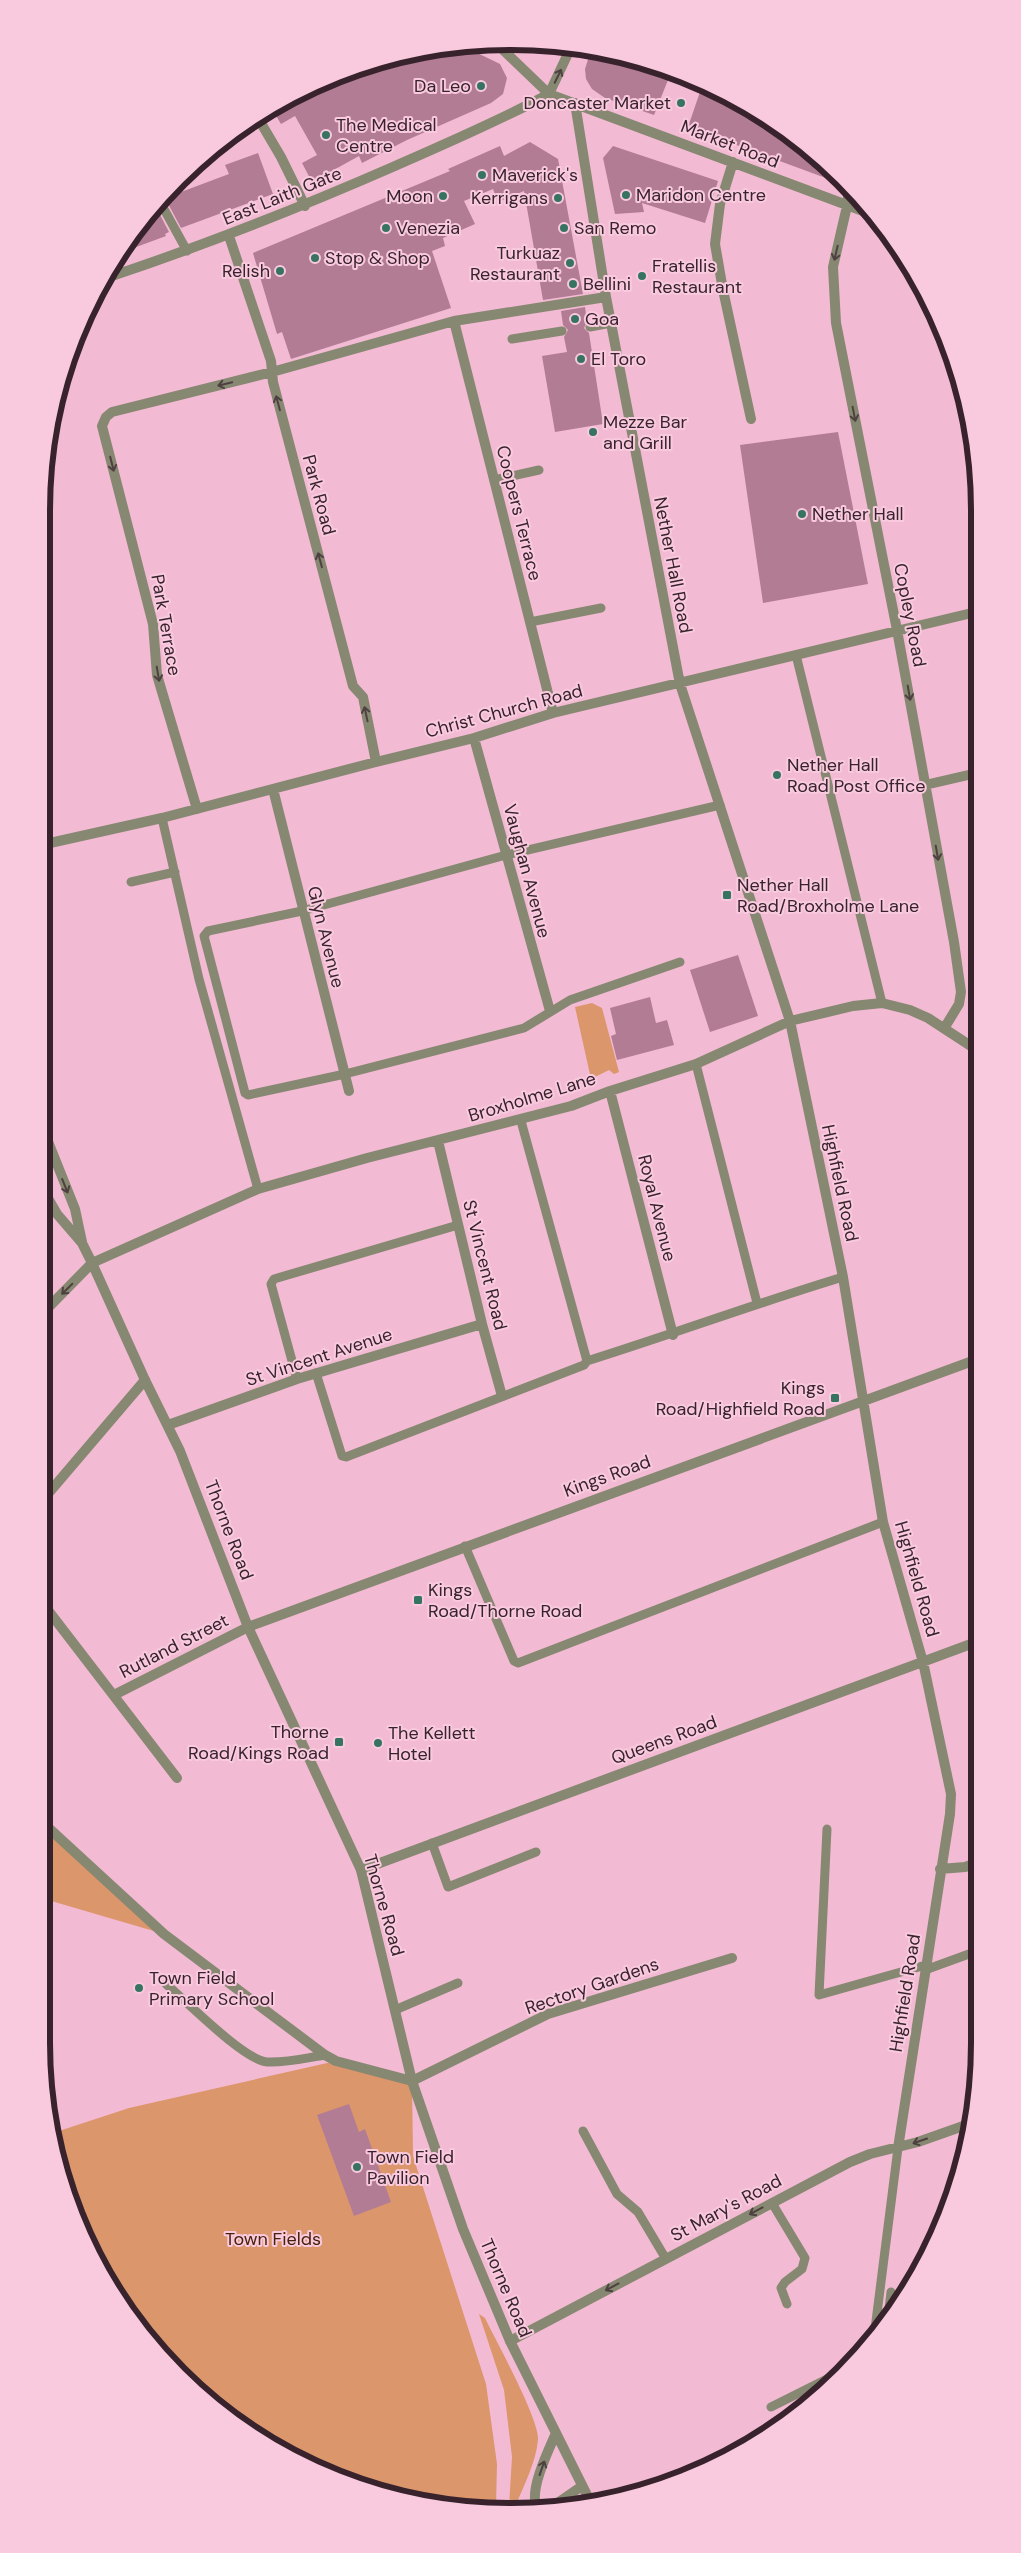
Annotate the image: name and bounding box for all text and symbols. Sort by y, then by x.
one-way arrow [553,68,563,83]
place label: Da Leo [414,74,471,98]
marker: Da Leo [475,80,487,92]
place label: Doncaster Market [523,91,671,115]
marker: Doncaster Market [675,97,687,109]
place label: The Medical Centre [336,113,437,158]
street label: Market Road [677,114,783,174]
marker: The Medical Centre [320,129,332,141]
street label: East Laith Gate [219,161,345,231]
place label: Maverick's [492,163,578,187]
marker: Maverick's [476,169,488,181]
place label: Maridon Centre [636,183,766,207]
place label: Moon [386,184,433,208]
place label: Kerrigans [471,186,548,210]
marker: Maridon Centre [620,189,632,201]
marker: Moon [437,190,449,202]
marker: Kerrigans [552,192,564,204]
place label: Venezia [396,216,460,240]
place label: San Remo [574,216,656,240]
marker: Venezia [380,222,392,234]
marker: San Remo [558,222,570,234]
place label: Turkuaz Restaurant [470,241,560,286]
one-way arrow [831,245,841,261]
place label: Stop & Shop [325,246,430,270]
marker: Stop & Shop [309,252,321,264]
place label: Fratellis Restaurant [652,254,742,299]
marker: Turkuaz Restaurant [564,257,576,269]
place label: Relish [222,259,270,283]
marker: Relish [274,265,286,277]
marker: Fratellis Restaurant [636,270,648,282]
place label: Bellini [583,272,631,296]
marker: Bellini [567,278,579,290]
place label: Goa [585,307,619,331]
marker: Goa [569,313,581,325]
place label: El Toro [591,347,646,371]
marker: El Toro [575,353,587,365]
one-way arrow [217,380,233,389]
one-way arrow [273,395,282,411]
one-way arrow [850,405,859,421]
place label: Mezze Bar and Grill [603,410,688,455]
marker: Mezze Bar and Grill [587,426,599,438]
street label: Coopers Terrace [491,443,547,583]
street label: Park Road [297,452,341,538]
one-way arrow [108,456,118,472]
street label: Nether Hall Road [648,495,698,635]
place label: Nether Hall [812,502,904,526]
marker: Nether Hall [796,508,808,520]
one-way arrow [315,552,324,568]
street label: Copley Road [888,561,932,669]
street label: Park Terrace [145,572,187,678]
one-way arrow [154,665,163,681]
street label: Christ Church Road [423,678,585,744]
one-way arrow [904,685,914,701]
one-way arrow [361,706,371,722]
place label: Nether Hall Road Post Office [787,753,925,798]
marker: Nether Hall Road Post Office [771,769,783,781]
street label: Vaughan Avenue [498,801,556,941]
one-way arrow [933,845,943,861]
place label: Nether Hall Road/Broxholme Lane [737,873,919,918]
street label: Glyn Avenue [302,884,350,990]
marker: Nether Hall Road/Broxholme Lane [721,889,733,901]
street label: Broxholme Lane [465,1066,599,1128]
street label: Highfield Road [816,1122,864,1244]
street label: Royal Avenue [632,1152,682,1264]
one-way arrow [61,1178,71,1193]
street label: St Vincent Road [457,1197,513,1333]
one-way arrow [61,1283,73,1295]
street label: St Vincent Avenue [243,1322,395,1392]
place label: Kings Road/Highfield Road [656,1376,825,1421]
marker: Kings Road/Highfield Road [829,1392,841,1404]
street label: Kings Road [560,1449,654,1503]
street label: Thorne Road [199,1477,259,1583]
street label: Highfield Road [889,1518,945,1640]
place label: Kings Road/Thorne Road [428,1578,582,1623]
marker: Kings Road/Thorne Road [412,1594,424,1606]
street label: Rutland Street [115,1608,233,1684]
street label: Queens Road [608,1710,720,1770]
place label: Thorne Road/Kings Road [188,1720,329,1765]
place label: The Kellett Hotel [388,1721,476,1766]
marker: Thorne Road/Kings Road [333,1736,345,1748]
marker: The Kellett Hotel [372,1737,384,1749]
street label: Thorne Road [358,1851,410,1959]
street label: Highfield Road [884,1932,926,2054]
street label: Rectory Gardens [522,1952,662,2020]
place label: Town Field Primary School [149,1966,274,2011]
marker: Town Field Primary School [133,1982,145,1994]
one-way arrow [913,2137,929,2146]
place label: Town Field Pavilion [367,2145,454,2190]
marker: Town Field Pavilion [351,2161,363,2173]
street label: St Mary's Road [666,2169,786,2247]
one-way arrow [748,2206,763,2216]
park label: Town Fields [225,2227,321,2251]
street label: Thorne Road [474,2235,538,2341]
one-way arrow [605,2283,620,2292]
one-way arrow [538,2461,548,2477]

